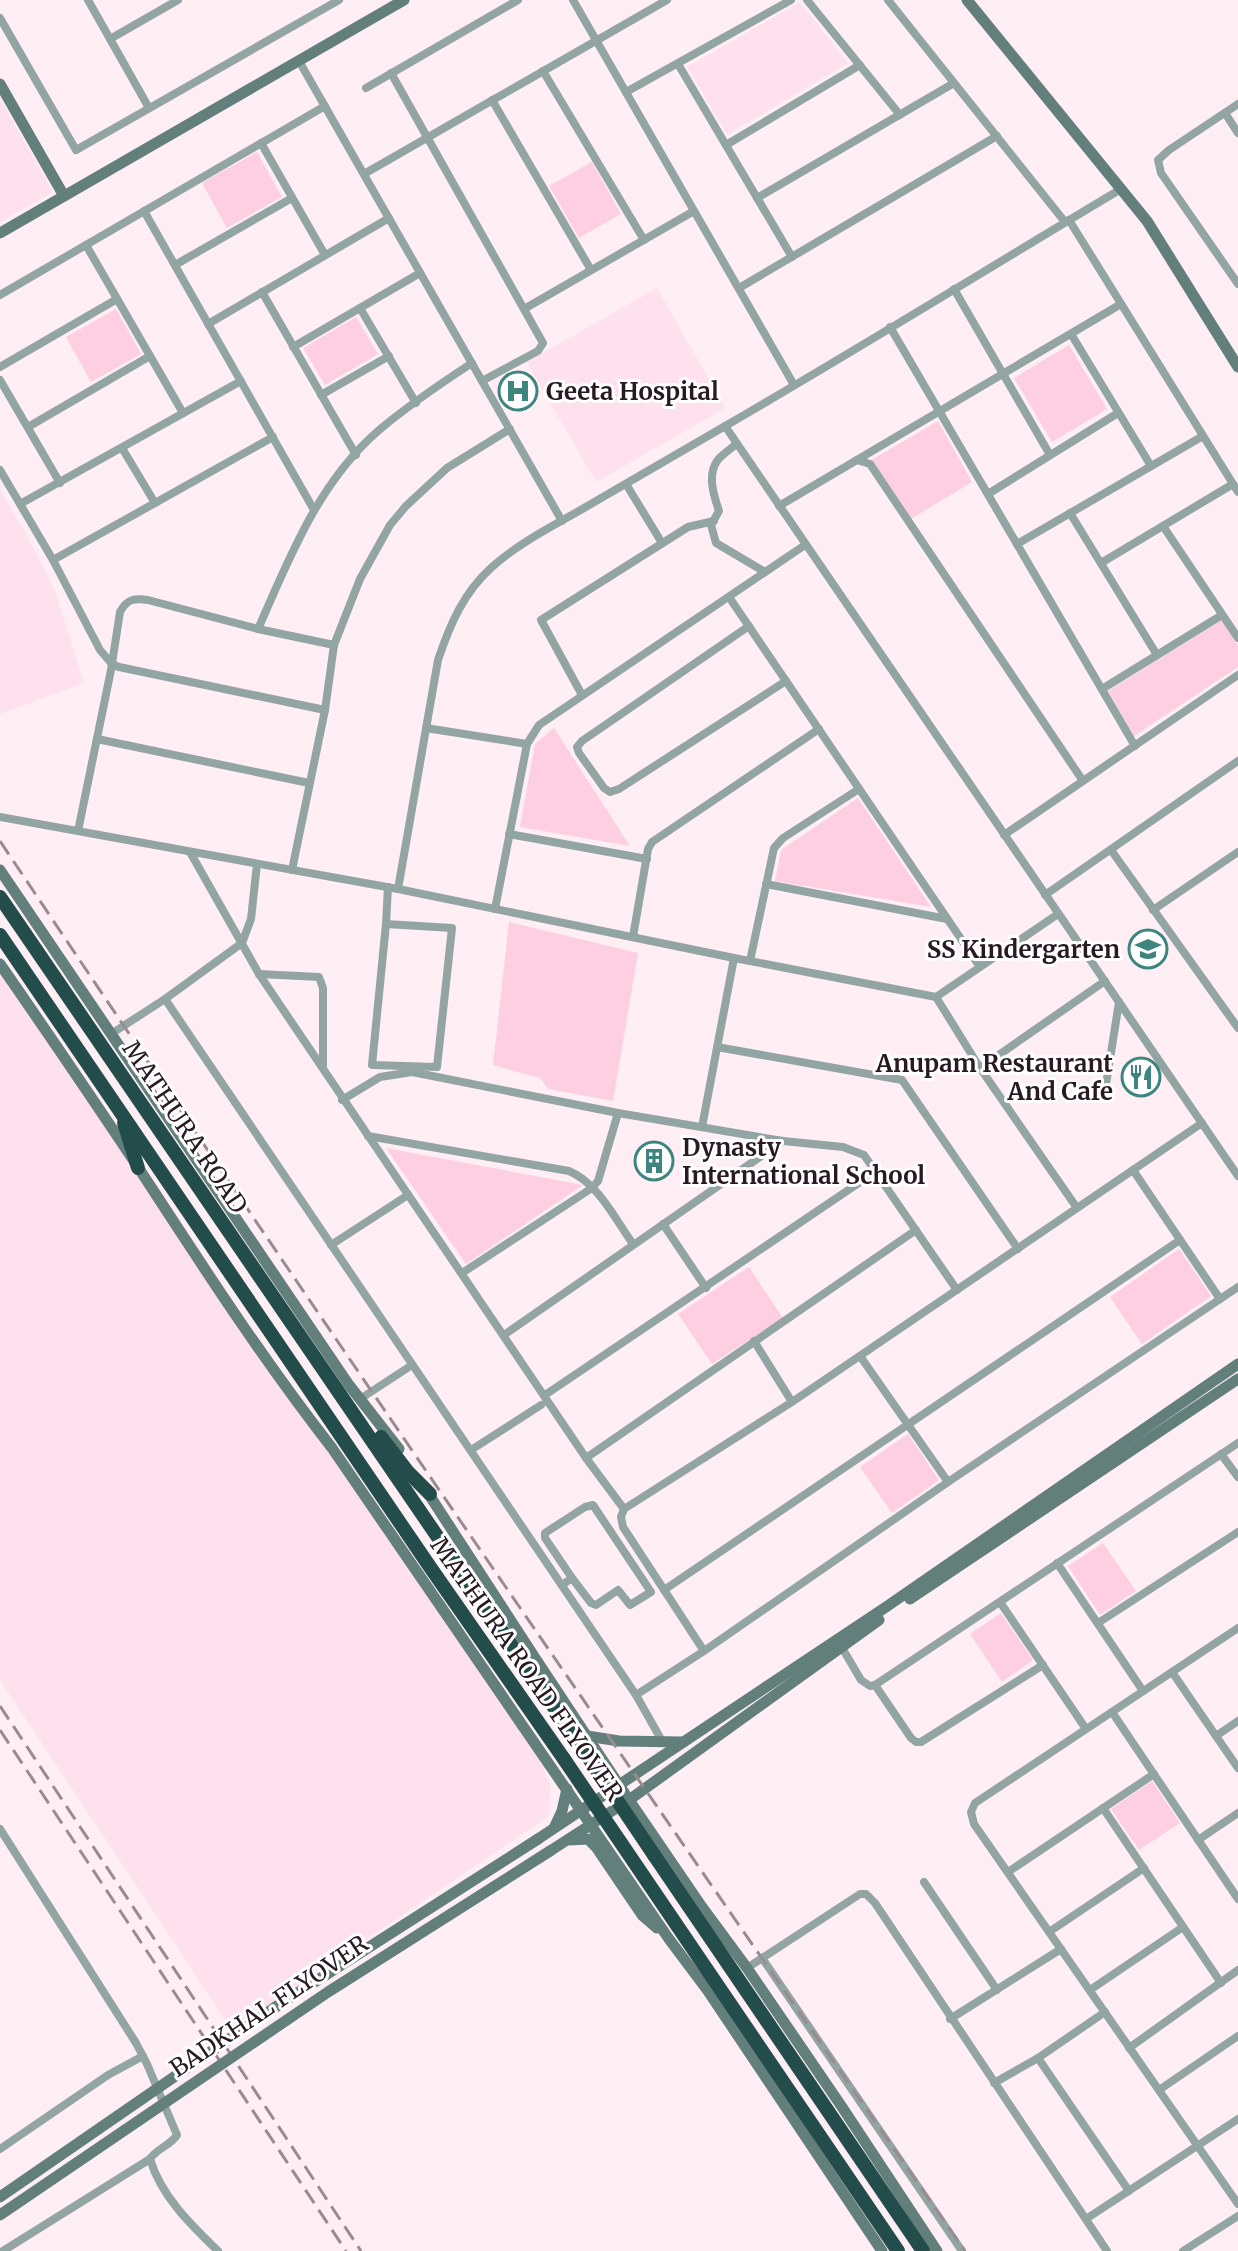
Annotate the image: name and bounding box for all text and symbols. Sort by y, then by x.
hospital icon: Geeta Hospital [497,370,539,412]
place label: Geeta Hospital [546,376,719,407]
school or university icon: SS Kindergarten [1127,928,1169,970]
place label: SS Kindergarten [927,934,1120,965]
street label: MATHURA ROAD [116,1035,254,1219]
place label: Anupam Restaurant And Cafe [875,1048,1113,1107]
restaurant icon: Anupam Restaurant And Cafe [1120,1056,1162,1098]
place label: Dynasty International School [682,1132,925,1191]
building icon: Dynasty International School [633,1140,675,1182]
street label: MATHURA ROAD FLYOVER [424,1531,630,1807]
street label: BADKHAL FLYOVER [164,1928,374,2084]

